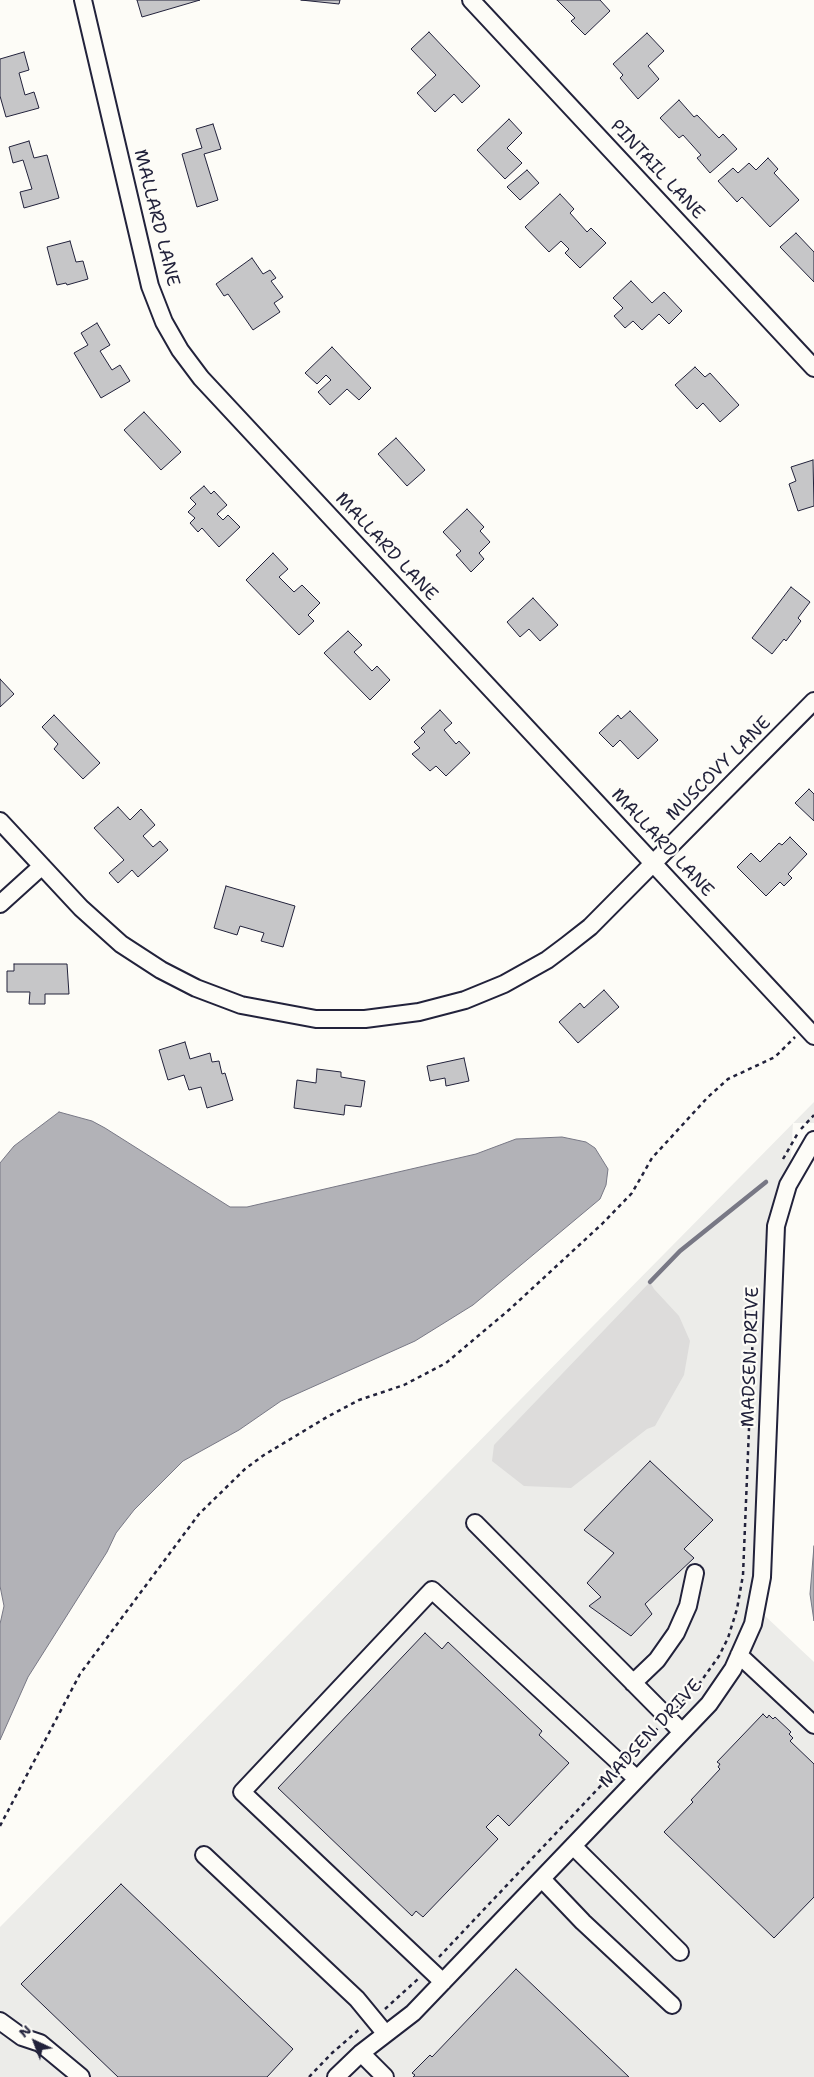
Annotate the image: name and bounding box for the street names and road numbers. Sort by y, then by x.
street label: PINTAIL LANE [605,116,709,224]
street label: MALLARD LANE [129,147,183,289]
street label: MALLARD LANE [330,488,442,606]
street label: MUSCOVY LANE [662,712,776,826]
street label: MALLARD LANE [606,784,718,902]
street label: MADSEN DRIVE [738,1286,764,1428]
street label: MADSEN DRIVE [595,1675,707,1793]

